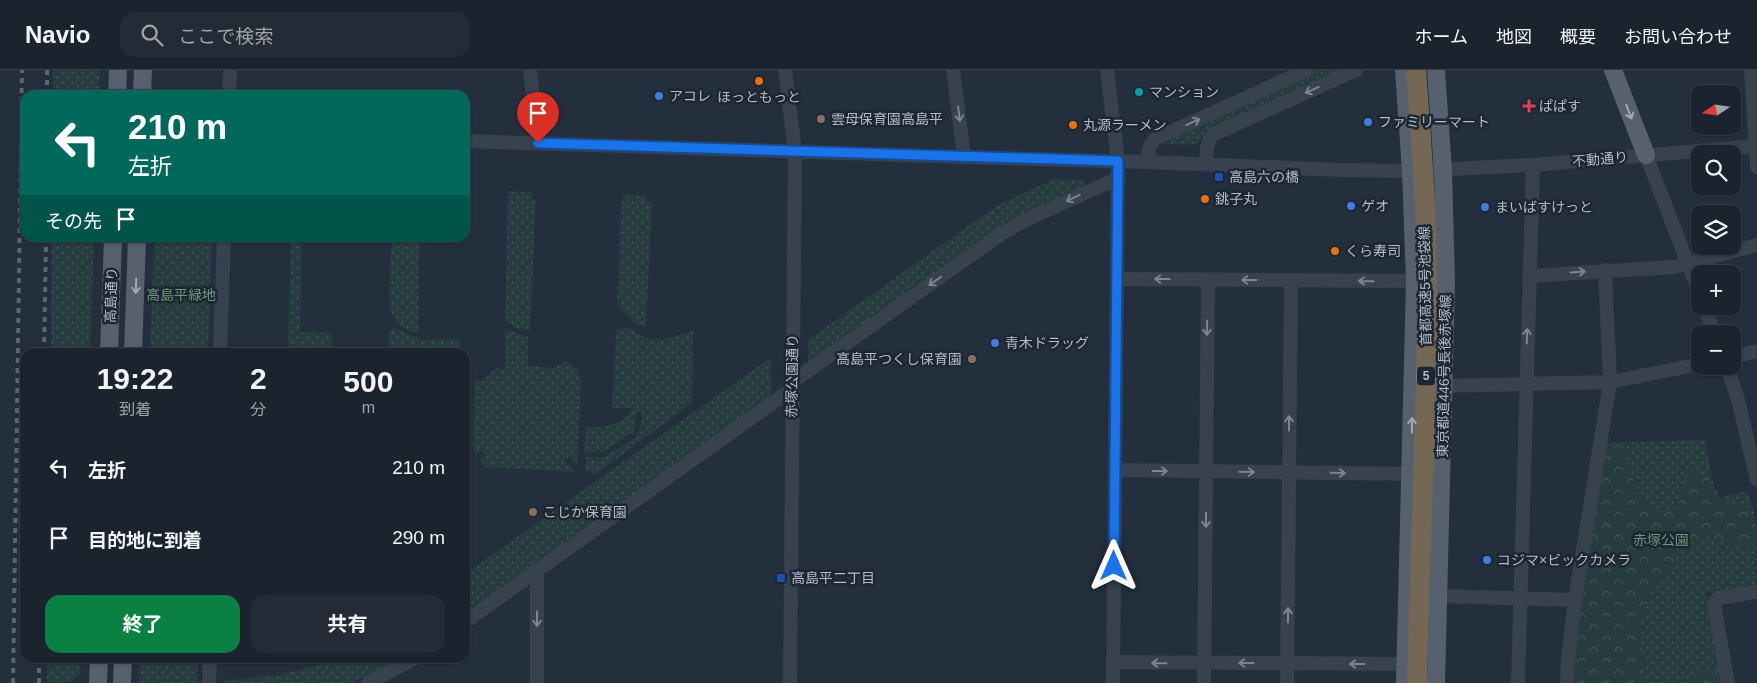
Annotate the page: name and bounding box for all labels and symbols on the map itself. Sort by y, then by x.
marker: ほっともっと [753,75,765,87]
place label: マンション [1149,84,1219,100]
north arrow [1691,85,1741,135]
marker: マンション [1133,86,1145,98]
one-way arrow [1305,86,1320,95]
place label: アコレ [669,88,711,104]
place label: ほっともっと [717,89,801,105]
marker: アコレ [653,90,665,102]
pin [517,92,559,143]
place label: ぱぱす [1539,98,1581,114]
marker: ぱぱす [1523,100,1535,112]
one-way arrow [954,105,964,121]
one-way arrow [1626,105,1635,120]
place label: 雲母保育園高島平 [831,111,943,127]
marker: 雲母保育園高島平 [815,113,827,125]
place label: ファミリーマート [1378,114,1490,130]
marker: ファミリーマート [1362,116,1374,128]
place label: 丸源ラーメン [1083,117,1166,133]
one-way arrow [1185,117,1200,127]
marker: 丸源ラーメン [1067,119,1079,131]
street label: 不動通り [1571,149,1629,169]
place label: 高島六の橋 [1229,169,1299,185]
marker: 高島六の橋 [1213,171,1225,183]
place label: 銚子丸 [1215,191,1257,207]
one-way arrow [1066,193,1081,203]
marker: 銚子丸 [1199,193,1211,205]
place label: ゲオ [1361,198,1389,214]
place label: まいばすけっと [1495,199,1593,215]
marker: ゲオ [1345,200,1357,212]
marker: まいばすけっと [1479,201,1491,213]
street label: 首都高速5号池袋線 [1416,226,1434,346]
place label: くら寿司 [1345,243,1401,259]
marker: くら寿司 [1329,245,1341,257]
street label: 高島通り [102,267,120,323]
one-way arrow [1570,267,1586,277]
one-way arrow [1154,274,1170,284]
one-way arrow [1241,275,1258,285]
one-way arrow [928,276,942,286]
one-way arrow [1358,276,1374,286]
one-way arrow [131,278,140,294]
park label: 高島平緑地 [146,287,216,303]
street label: 東京都道446号長後赤塚線 [1435,294,1453,458]
one-way arrow [1202,320,1212,336]
one-way arrow [1523,328,1532,344]
street label: 赤塚公園通り [783,334,801,418]
place label: 青木ドラッグ [1005,335,1089,351]
marker: 青木ドラッグ [989,337,1001,349]
place label: 高島平つくし保育園 [836,351,962,367]
marker: 高島平つくし保育園 [966,353,978,365]
road number: 5 [1417,366,1435,386]
one-way arrow [1284,415,1294,432]
one-way arrow [1407,417,1417,434]
one-way arrow [1152,466,1168,476]
one-way arrow [1239,467,1255,476]
one-way arrow [1329,468,1345,478]
place label: こじか保育園 [543,504,627,520]
marker: こじか保育園 [527,506,539,518]
one-way arrow [1201,512,1210,528]
park label: 赤塚公園 [1633,532,1689,548]
position arrow [1087,539,1139,591]
place label: コジマ×ビックカメラ [1497,552,1631,568]
marker: コジマ×ビックカメラ [1481,554,1493,566]
place label: 高島平二丁目 [791,570,875,586]
marker: 高島平二丁目 [775,572,787,584]
one-way arrow [1283,607,1293,624]
one-way arrow [532,611,542,627]
one-way arrow [1151,658,1167,667]
one-way arrow [1238,658,1254,668]
one-way arrow [1349,659,1366,669]

